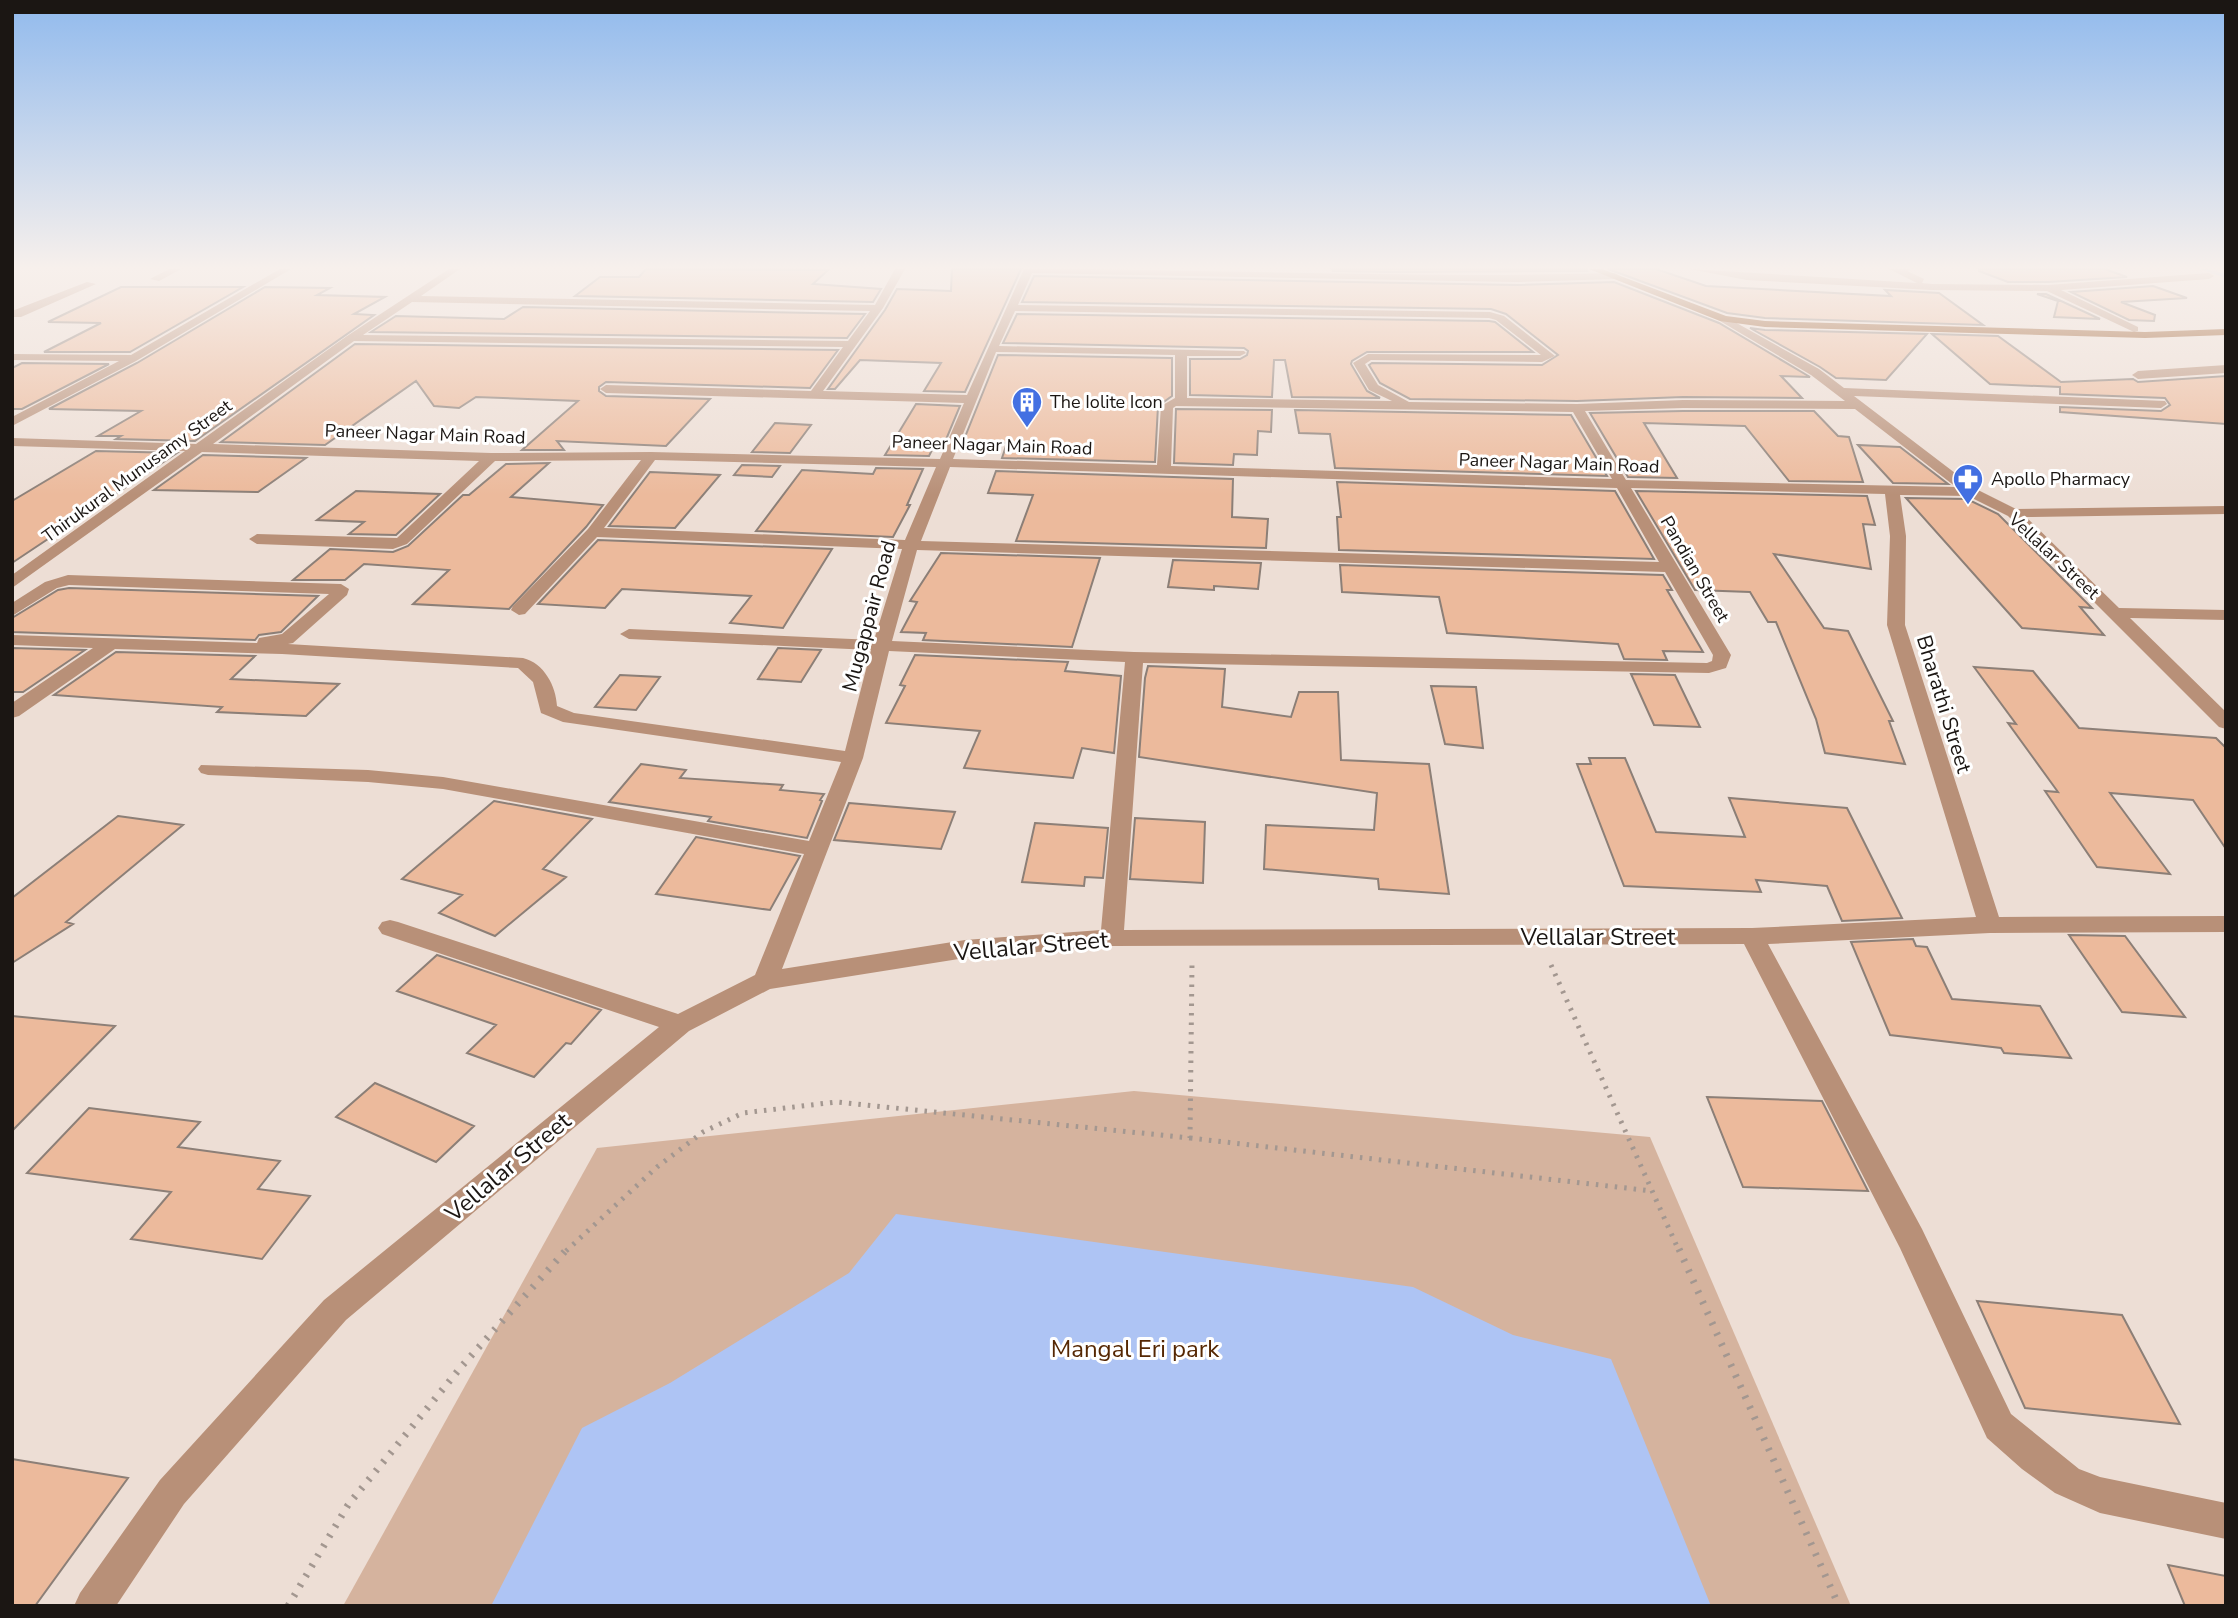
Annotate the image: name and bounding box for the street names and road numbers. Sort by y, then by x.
street label: Thirukural Munusamy Street [37,394,237,548]
street label: Paneer Nagar Main Road [324,419,526,449]
street label: Paneer Nagar Main Road [891,430,1093,460]
street label: Paneer Nagar Main Road [1458,448,1660,478]
street label: Vellalar Street [2003,507,2105,605]
street label: Pandian Street [1655,512,1735,627]
street label: Mugappair Road [835,537,903,695]
street label: Bharathi Street [1910,632,1978,777]
street label: Vellalar Street [1520,921,1676,953]
street label: Vellalar Street [951,923,1110,969]
street label: Vellalar Street [438,1105,578,1230]

